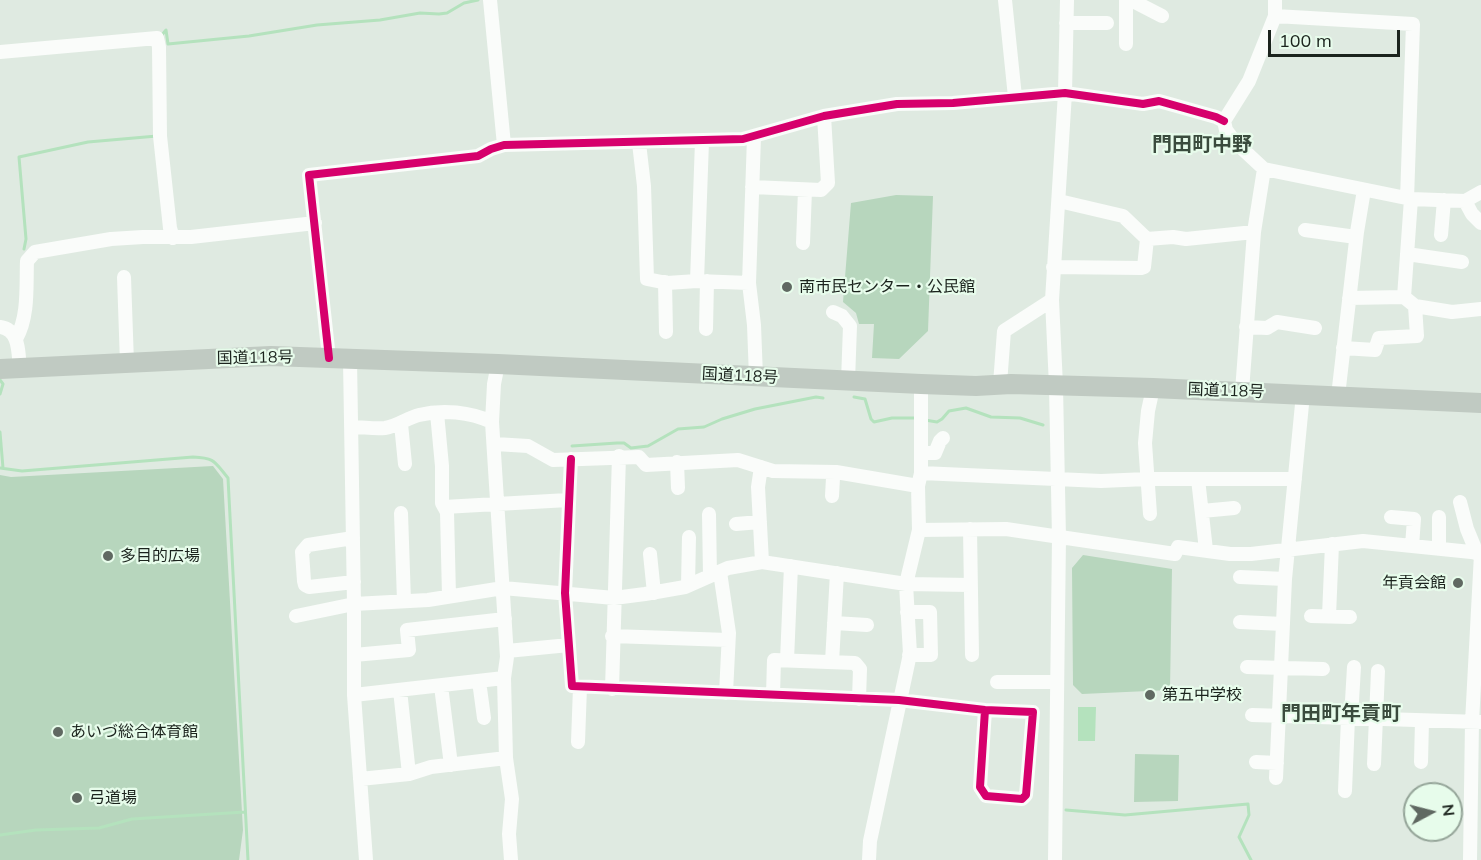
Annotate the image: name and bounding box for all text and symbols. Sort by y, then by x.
scale bar [1271,18,1403,56]
text: 100 m [1279,29,1332,52]
district label: 門田町中野 [1152,133,1252,157]
place label: 南市民センター・公民館 [799,277,975,297]
marker: 南市民センター・公民館 [780,280,794,294]
street label: 国道118号 [216,348,294,368]
street label: 国道118号 [701,364,779,388]
street label: 国道118号 [1187,380,1265,402]
place label: 多目的広場 [120,546,200,566]
marker: 多目的広場 [101,549,115,563]
place label: 年貢会館 [1382,573,1446,593]
marker: 年貢会館 [1451,576,1465,590]
place label: 第五中学校 [1162,685,1242,705]
marker: 第五中学校 [1143,688,1157,702]
district label: 門田町年貢町 [1281,702,1401,726]
place label: あいづ総合体育館 [70,722,198,742]
marker: あいづ総合体育館 [51,725,65,739]
north arrow [1403,782,1463,842]
place label: 弓道場 [89,788,137,808]
marker: 弓道場 [70,791,84,805]
text: N [1438,803,1460,817]

